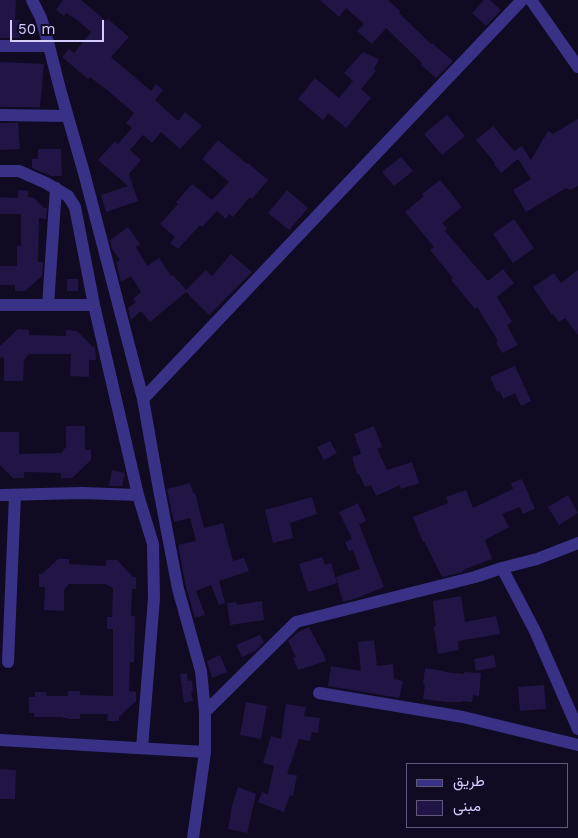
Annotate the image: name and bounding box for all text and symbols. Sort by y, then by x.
scale bar [12,10,106,42]
text: 50 m [18,20,55,38]
legend [406,763,568,828]
text: طريق [453,772,485,790]
text: مبنى [453,797,481,815]

